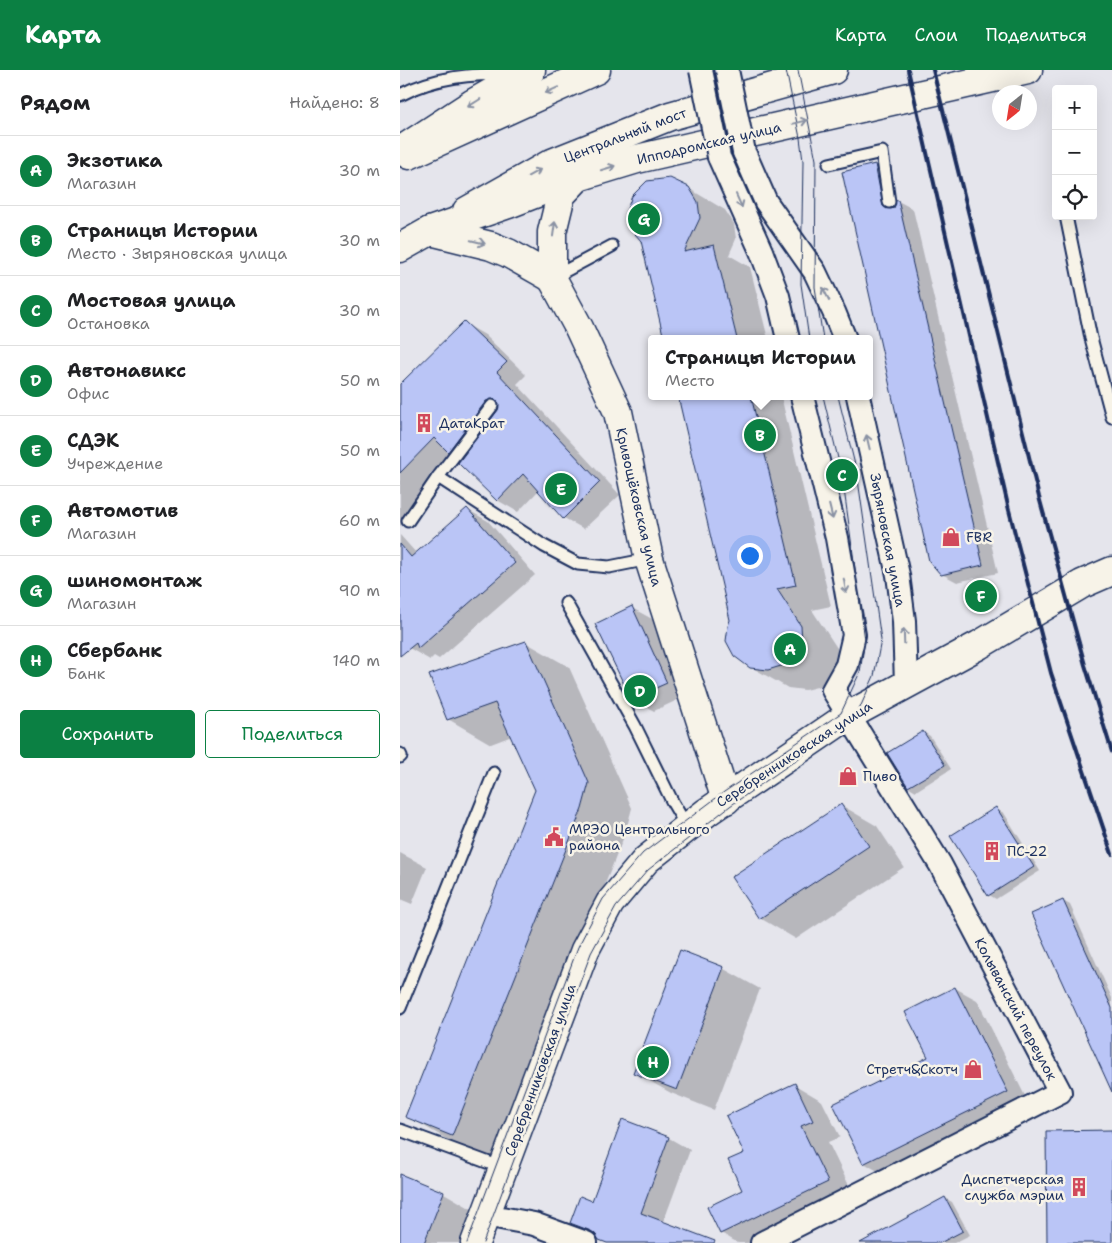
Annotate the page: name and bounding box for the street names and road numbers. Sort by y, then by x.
street label: Центральный мост [561,103,690,167]
street label: Ипподромская улица [635,118,783,168]
street label: Кривощёковская улица [612,426,666,588]
street label: Зыряновская улица [866,472,910,609]
street label: Серебренниковская улица [713,697,876,811]
street label: Колыванский переулок [971,934,1062,1084]
street label: Серебренниковская улица [500,981,580,1159]

